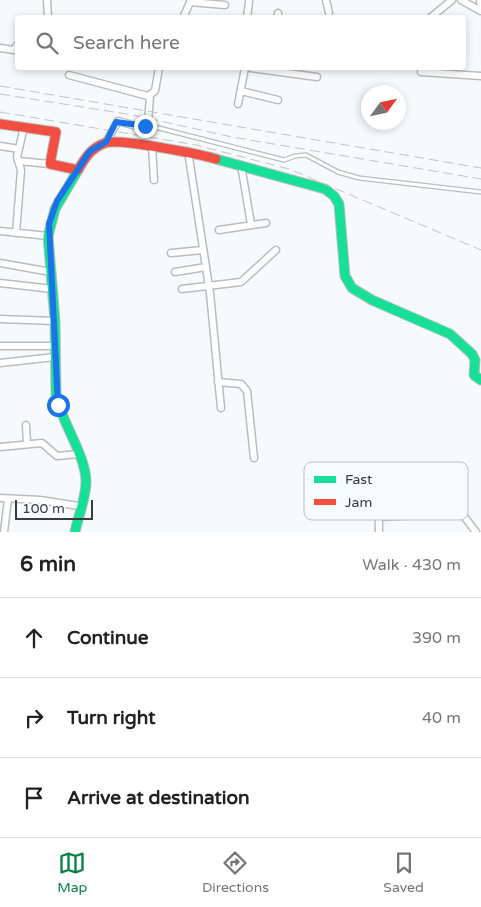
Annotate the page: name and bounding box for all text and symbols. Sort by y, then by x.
search box [15,15,466,70]
icon: search [33,29,61,57]
text: Search here [73,32,180,54]
north arrow [361,85,406,130]
route end [134,115,157,138]
route start [47,394,70,417]
legend [304,462,468,520]
text: Fast [345,471,373,488]
text: Jam [345,494,372,511]
scale bar [15,497,92,520]
text: 100 m [22,500,65,517]
text: 6 min [20,552,76,577]
text: Walk · 430 m [362,555,461,575]
icon: ahead [20,624,48,652]
text: Continue [67,627,149,649]
text: 390 m [412,628,461,648]
icon: right [20,704,48,732]
text: Turn right [67,707,155,729]
text: 40 m [422,708,461,728]
icon: arrive [20,784,48,812]
text: Arrive at destination [67,787,250,809]
tab: Map [57,849,87,896]
tab: Directions [202,849,269,896]
tab: Saved [383,849,424,896]

